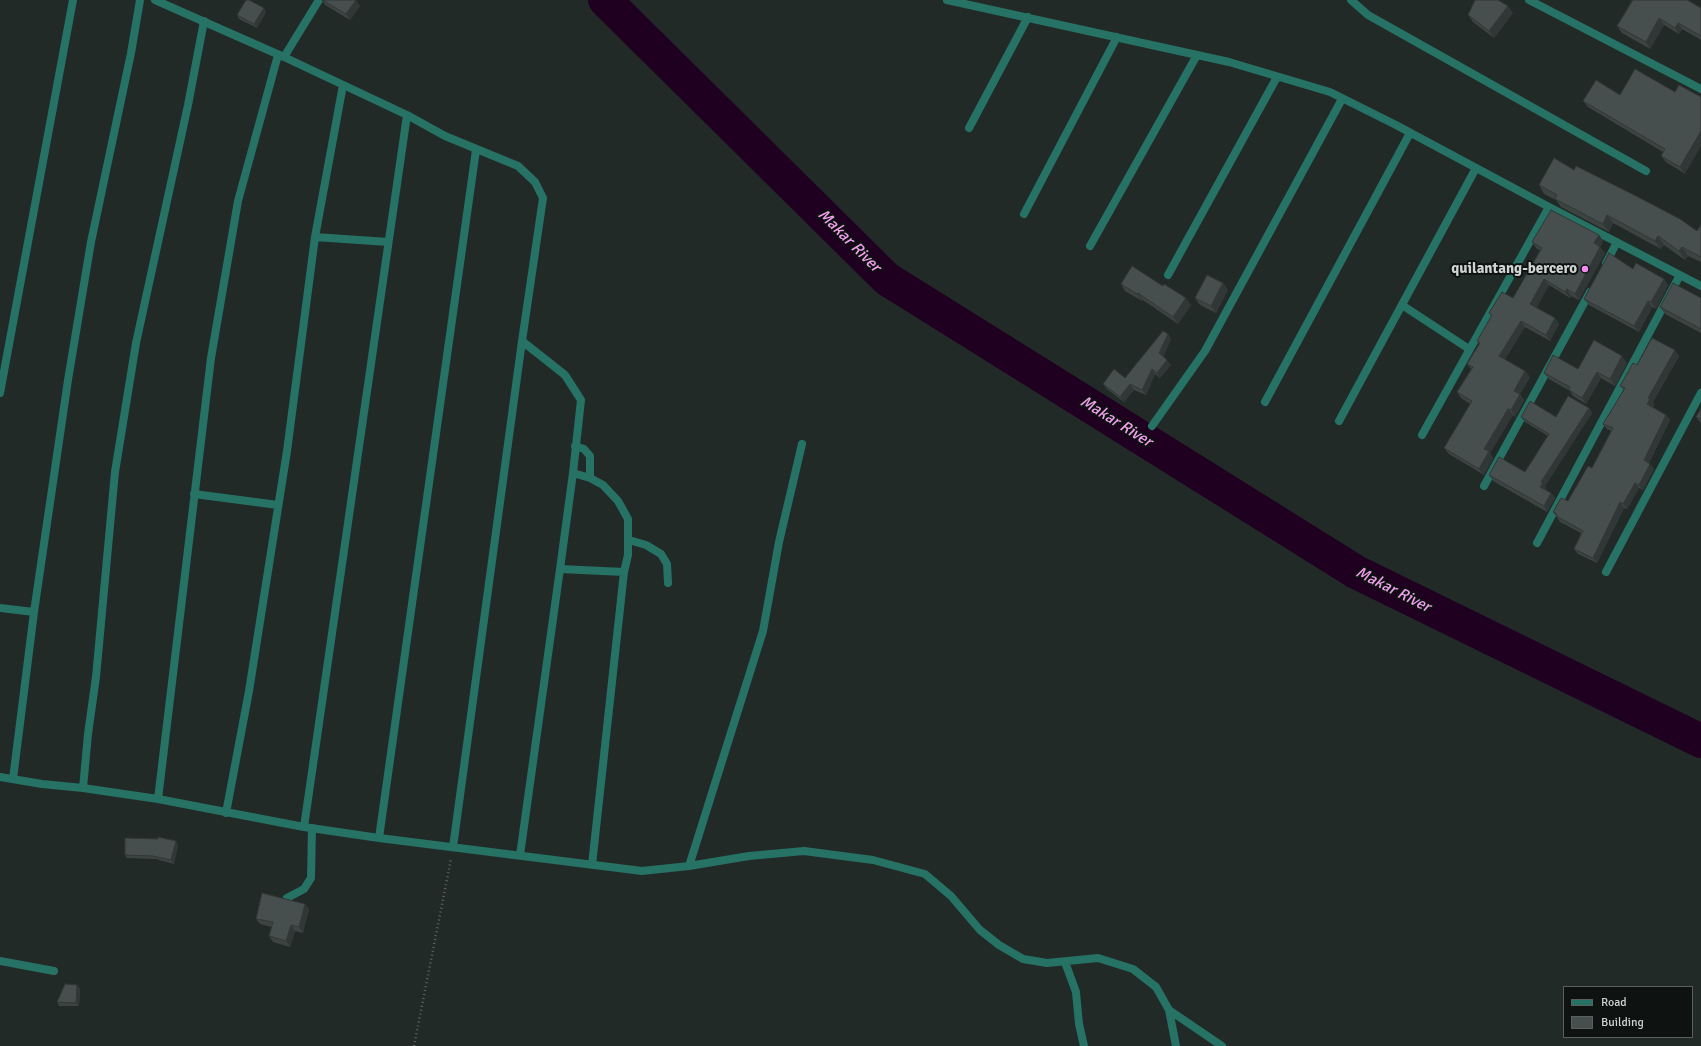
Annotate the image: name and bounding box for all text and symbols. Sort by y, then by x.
water label: Makar River [813,205,885,277]
place label: quilantang-bercero [1451,260,1577,278]
marker: quilantang-bercero [1580,264,1590,274]
water label: Makar River [1076,392,1156,452]
water label: Makar River [1352,563,1434,617]
legend [1563,986,1693,1038]
text: Road [1601,995,1627,1010]
text: Building [1601,1015,1644,1030]

